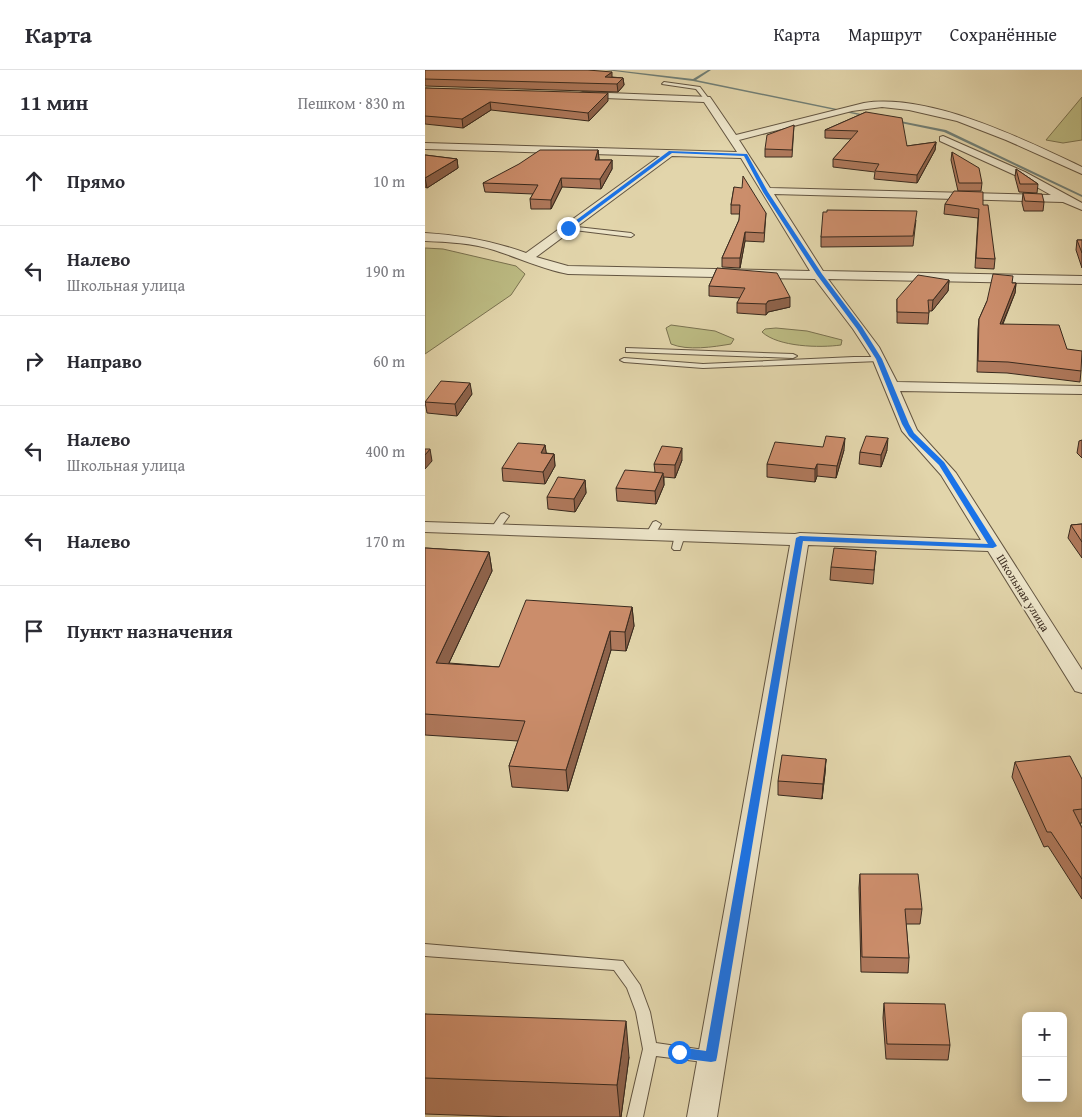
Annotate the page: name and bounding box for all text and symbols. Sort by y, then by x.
text: Карта [25,17,92,52]
text: Карта [774,21,820,48]
text: Маршрут [848,21,922,48]
text: Сохранённые [950,21,1057,48]
text: 11 мин [20,87,88,118]
text: Пешком · 830 m [298,91,405,115]
icon: ahead [20,167,48,195]
text: Прямо [67,167,125,195]
text: 10 m [373,169,405,193]
route end [557,217,580,240]
text: Налево [67,245,130,273]
icon: left [20,257,48,285]
text: 190 m [365,259,405,283]
text: Школьная улица [67,273,185,297]
icon: right [20,347,48,375]
text: Направо [67,347,142,375]
text: 60 m [373,349,405,373]
text: Налево [67,425,130,453]
icon: left [20,437,48,465]
text: 400 m [365,439,405,463]
text: Школьная улица [67,453,185,477]
icon: left [20,527,48,555]
text: Налево [67,527,130,555]
text: 170 m [365,529,405,553]
street label: Школьная улица [993,551,1054,635]
icon: arrive [20,617,48,645]
text: Пункт назначения [67,617,233,645]
map controls [1022,1012,1067,1102]
button: + [1022,1012,1067,1057]
route start [668,1041,691,1064]
button: − [1022,1057,1067,1102]

